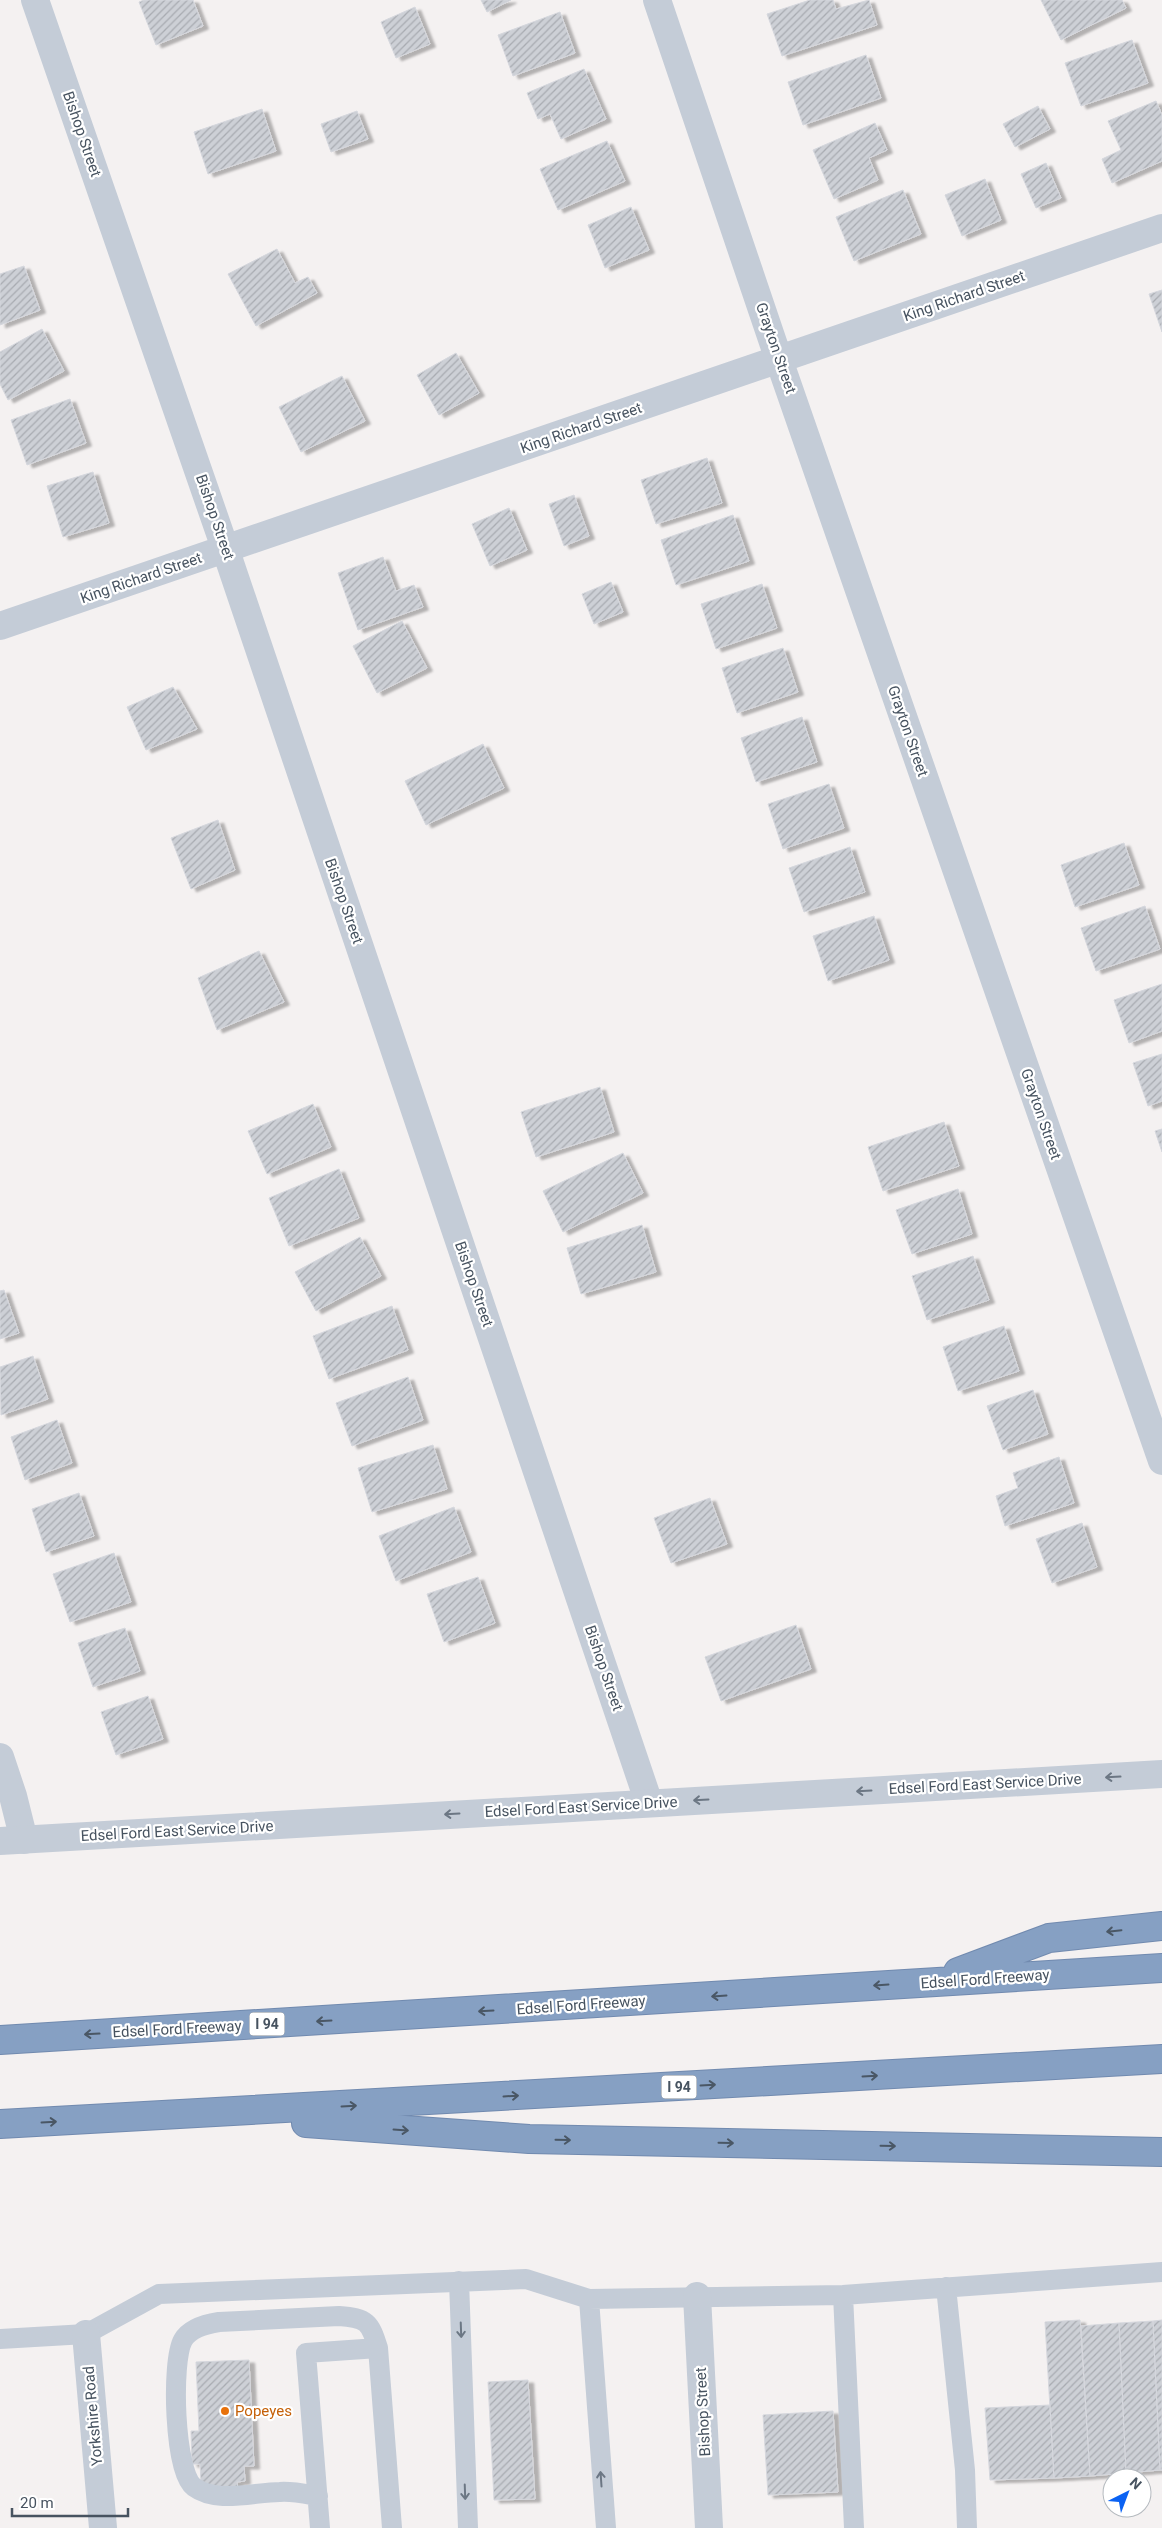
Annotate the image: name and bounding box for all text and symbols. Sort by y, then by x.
street label: Bishop Street [59,89,105,179]
street label: King Richard Street [901,267,1027,325]
street label: Grayton Street [752,300,800,396]
street label: King Richard Street [518,399,644,457]
street label: Bishop Street [192,472,238,562]
street label: King Richard Street [78,549,204,607]
street label: Grayton Street [884,683,932,779]
street label: Bishop Street [321,856,367,946]
street label: Grayton Street [1017,1066,1065,1162]
street label: Bishop Street [451,1239,497,1329]
street label: Bishop Street [581,1623,627,1713]
street label: Edsel Ford East Service Drive [888,1770,1082,1798]
one-way arrow [1106,1772,1122,1781]
one-way arrow [856,1786,872,1795]
street label: Edsel Ford East Service Drive [484,1793,678,1821]
one-way arrow [694,1796,710,1805]
one-way arrow [444,1810,460,1819]
street label: Edsel Ford East Service Drive [80,1817,274,1845]
one-way arrow [1106,1926,1122,1936]
street label: Edsel Ford Freeway [920,1966,1050,1992]
one-way arrow [873,1981,889,1990]
one-way arrow [711,1991,727,2001]
street label: Edsel Ford Freeway [516,1992,646,2018]
one-way arrow [478,2007,494,2016]
road number: I 94 [250,2012,284,2036]
one-way arrow [316,2016,332,2025]
street label: Edsel Ford Freeway [112,2017,242,2041]
one-way arrow [84,2030,100,2039]
one-way arrow [862,2071,878,2080]
road number: I 94 [662,2076,696,2098]
one-way arrow [700,2081,716,2090]
one-way arrow [503,2092,519,2101]
one-way arrow [340,2101,356,2110]
one-way arrow [40,2117,56,2126]
one-way arrow [393,2125,409,2134]
one-way arrow [554,2135,571,2145]
one-way arrow [717,2138,733,2148]
one-way arrow [880,2142,896,2151]
one-way arrow [456,2322,465,2338]
street label: Yorkshire Road [80,2365,106,2467]
street label: Bishop Street [692,2367,714,2457]
place label: Popeyes [235,2402,292,2420]
marker: Popeyes [219,2405,231,2417]
north arrow [1102,2468,1152,2518]
one-way arrow [596,2472,605,2488]
text: N [1127,2474,1145,2493]
one-way arrow [461,2484,470,2500]
scale bar [12,2486,129,2518]
text: 20 m [20,2494,54,2512]

